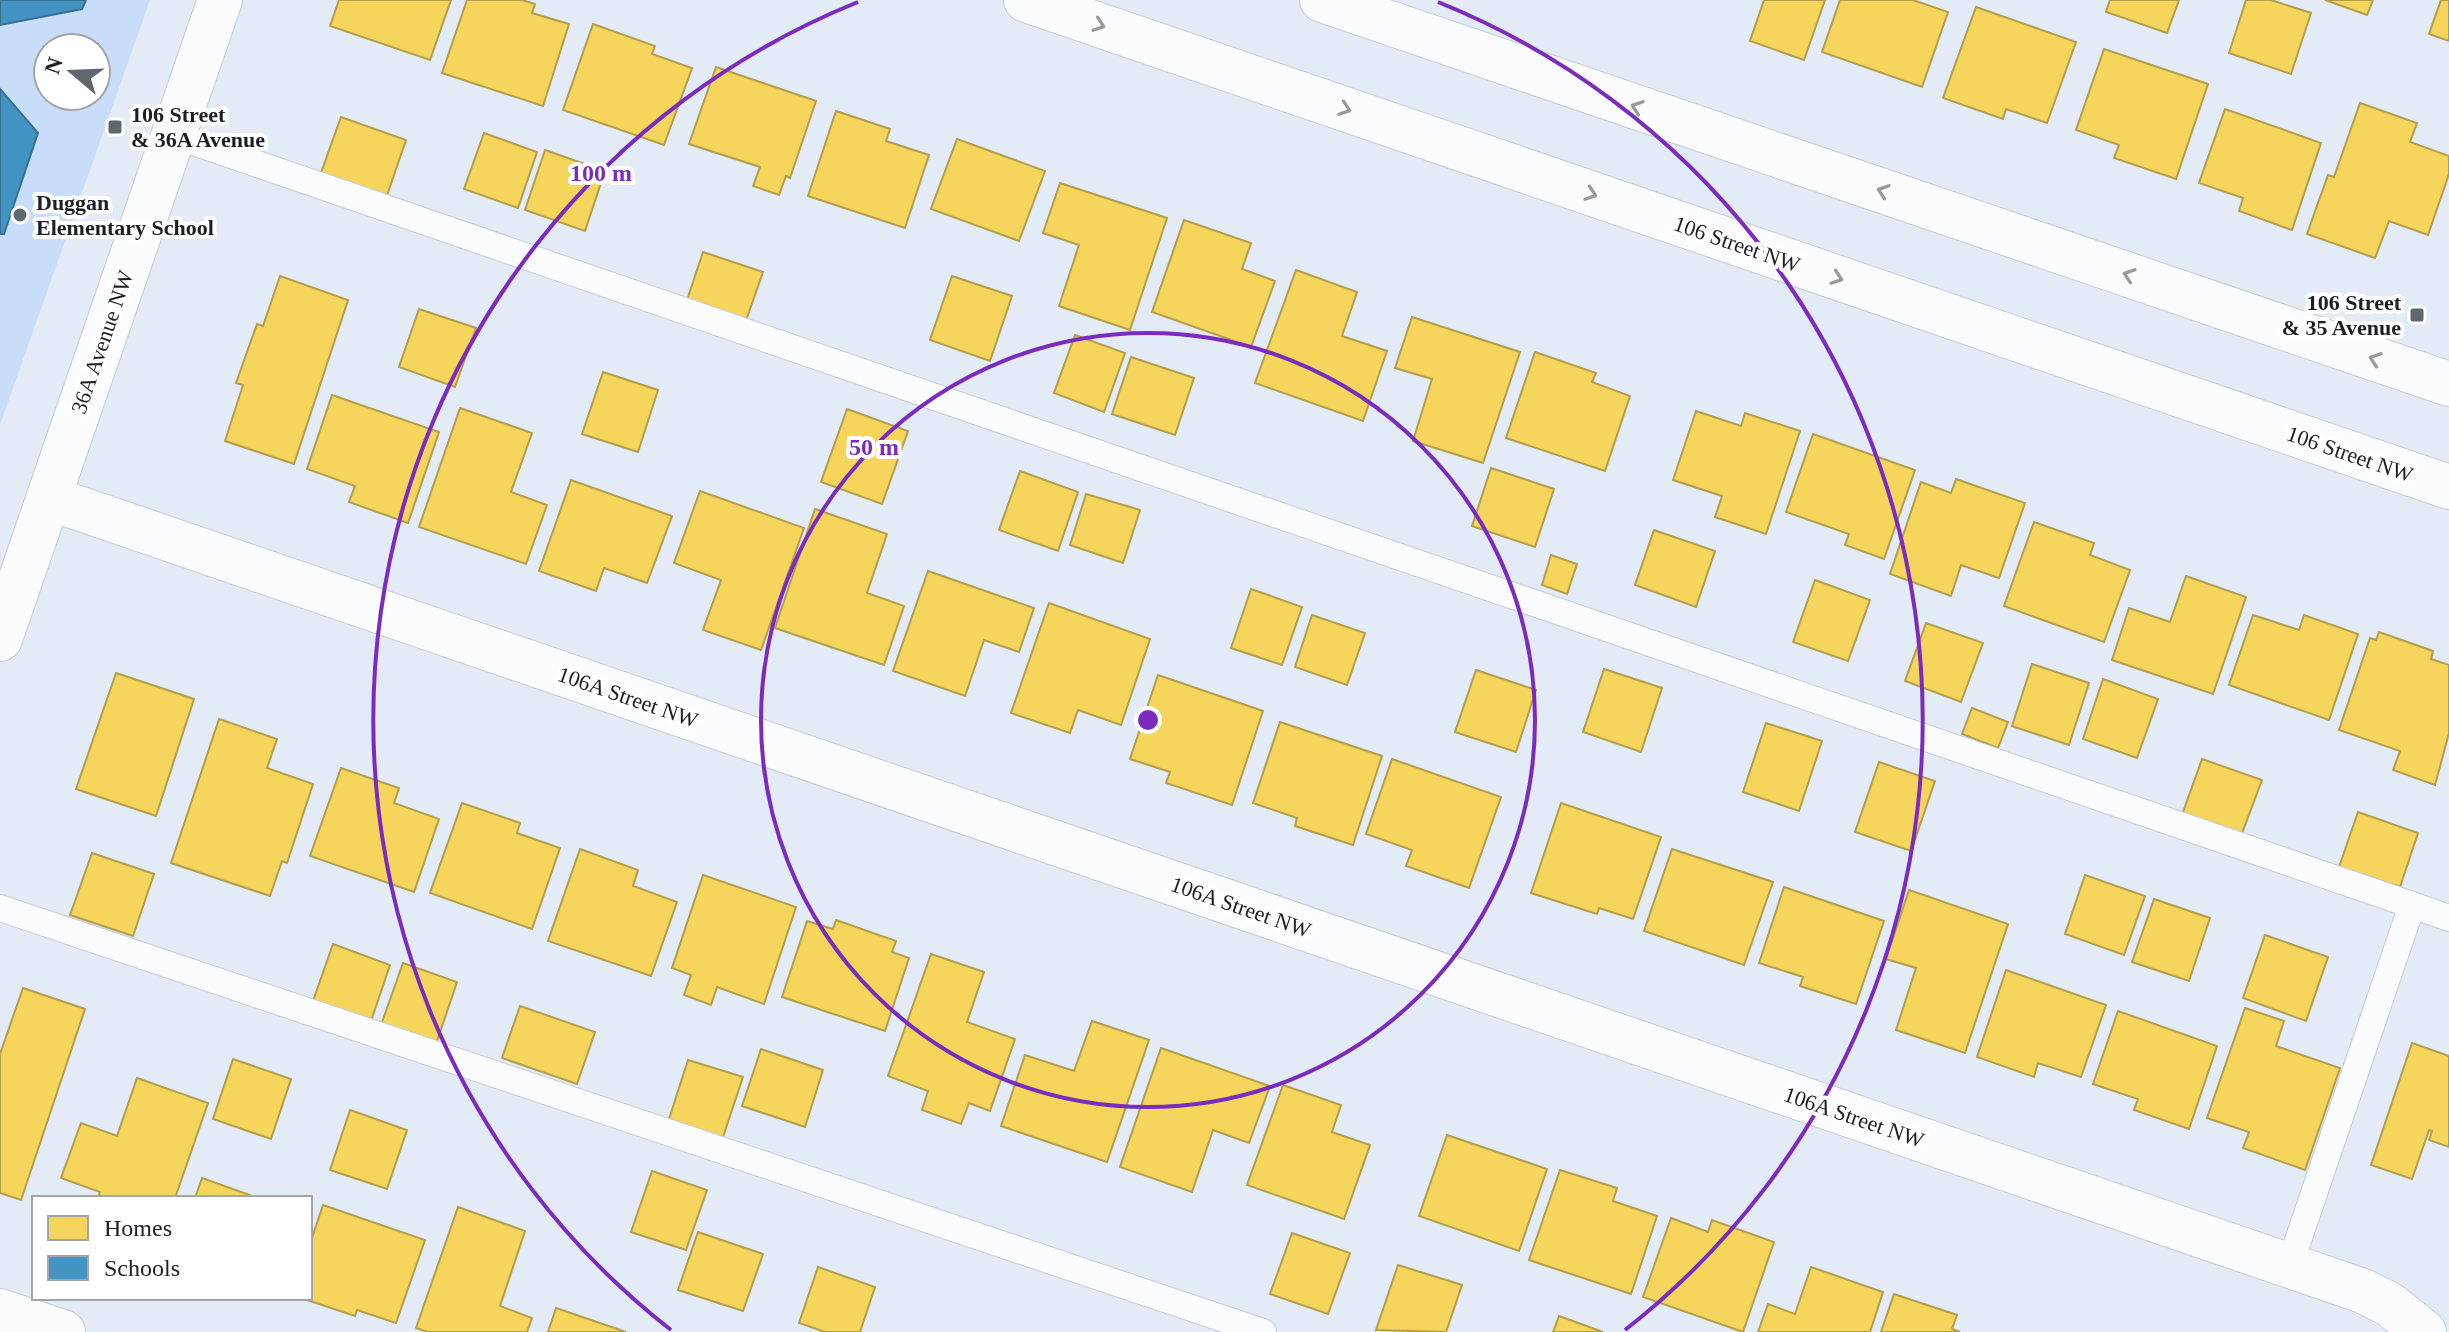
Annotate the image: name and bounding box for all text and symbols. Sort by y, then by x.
one-way arrow [1092,16,1106,32]
north arrow [32,32,112,112]
text: N [39,54,68,77]
one-way arrow [1338,100,1352,116]
one-way arrow [1631,101,1645,117]
place label: 106 Street & 36A Avenue [131,102,265,152]
marker: 106 Street & 36A Avenue [106,118,124,136]
text: 100 m [570,160,632,186]
one-way arrow [1584,184,1598,200]
one-way arrow [1877,185,1891,201]
place label: Duggan Elementary School [36,190,214,240]
marker: Duggan Elementary School [11,206,29,224]
street label: 106 Street NW [1671,211,1804,277]
street label: 36A Avenue NW [66,267,138,417]
one-way arrow [1830,268,1844,284]
one-way arrow [2123,269,2137,285]
place label: 106 Street & 35 Avenue [2282,290,2402,340]
marker: 106 Street & 35 Avenue [2408,306,2426,324]
one-way arrow [2369,353,2383,369]
street label: 106 Street NW [2284,421,2417,487]
text: 50 m [849,434,899,460]
street label: 106A Street NW [555,661,702,733]
centre of rings [1134,706,1162,734]
street label: 106A Street NW [1168,871,1315,943]
street label: 106A Street NW [1781,1081,1928,1153]
legend [32,1196,312,1300]
text: Homes [104,1215,172,1241]
text: Schools [104,1255,180,1281]

